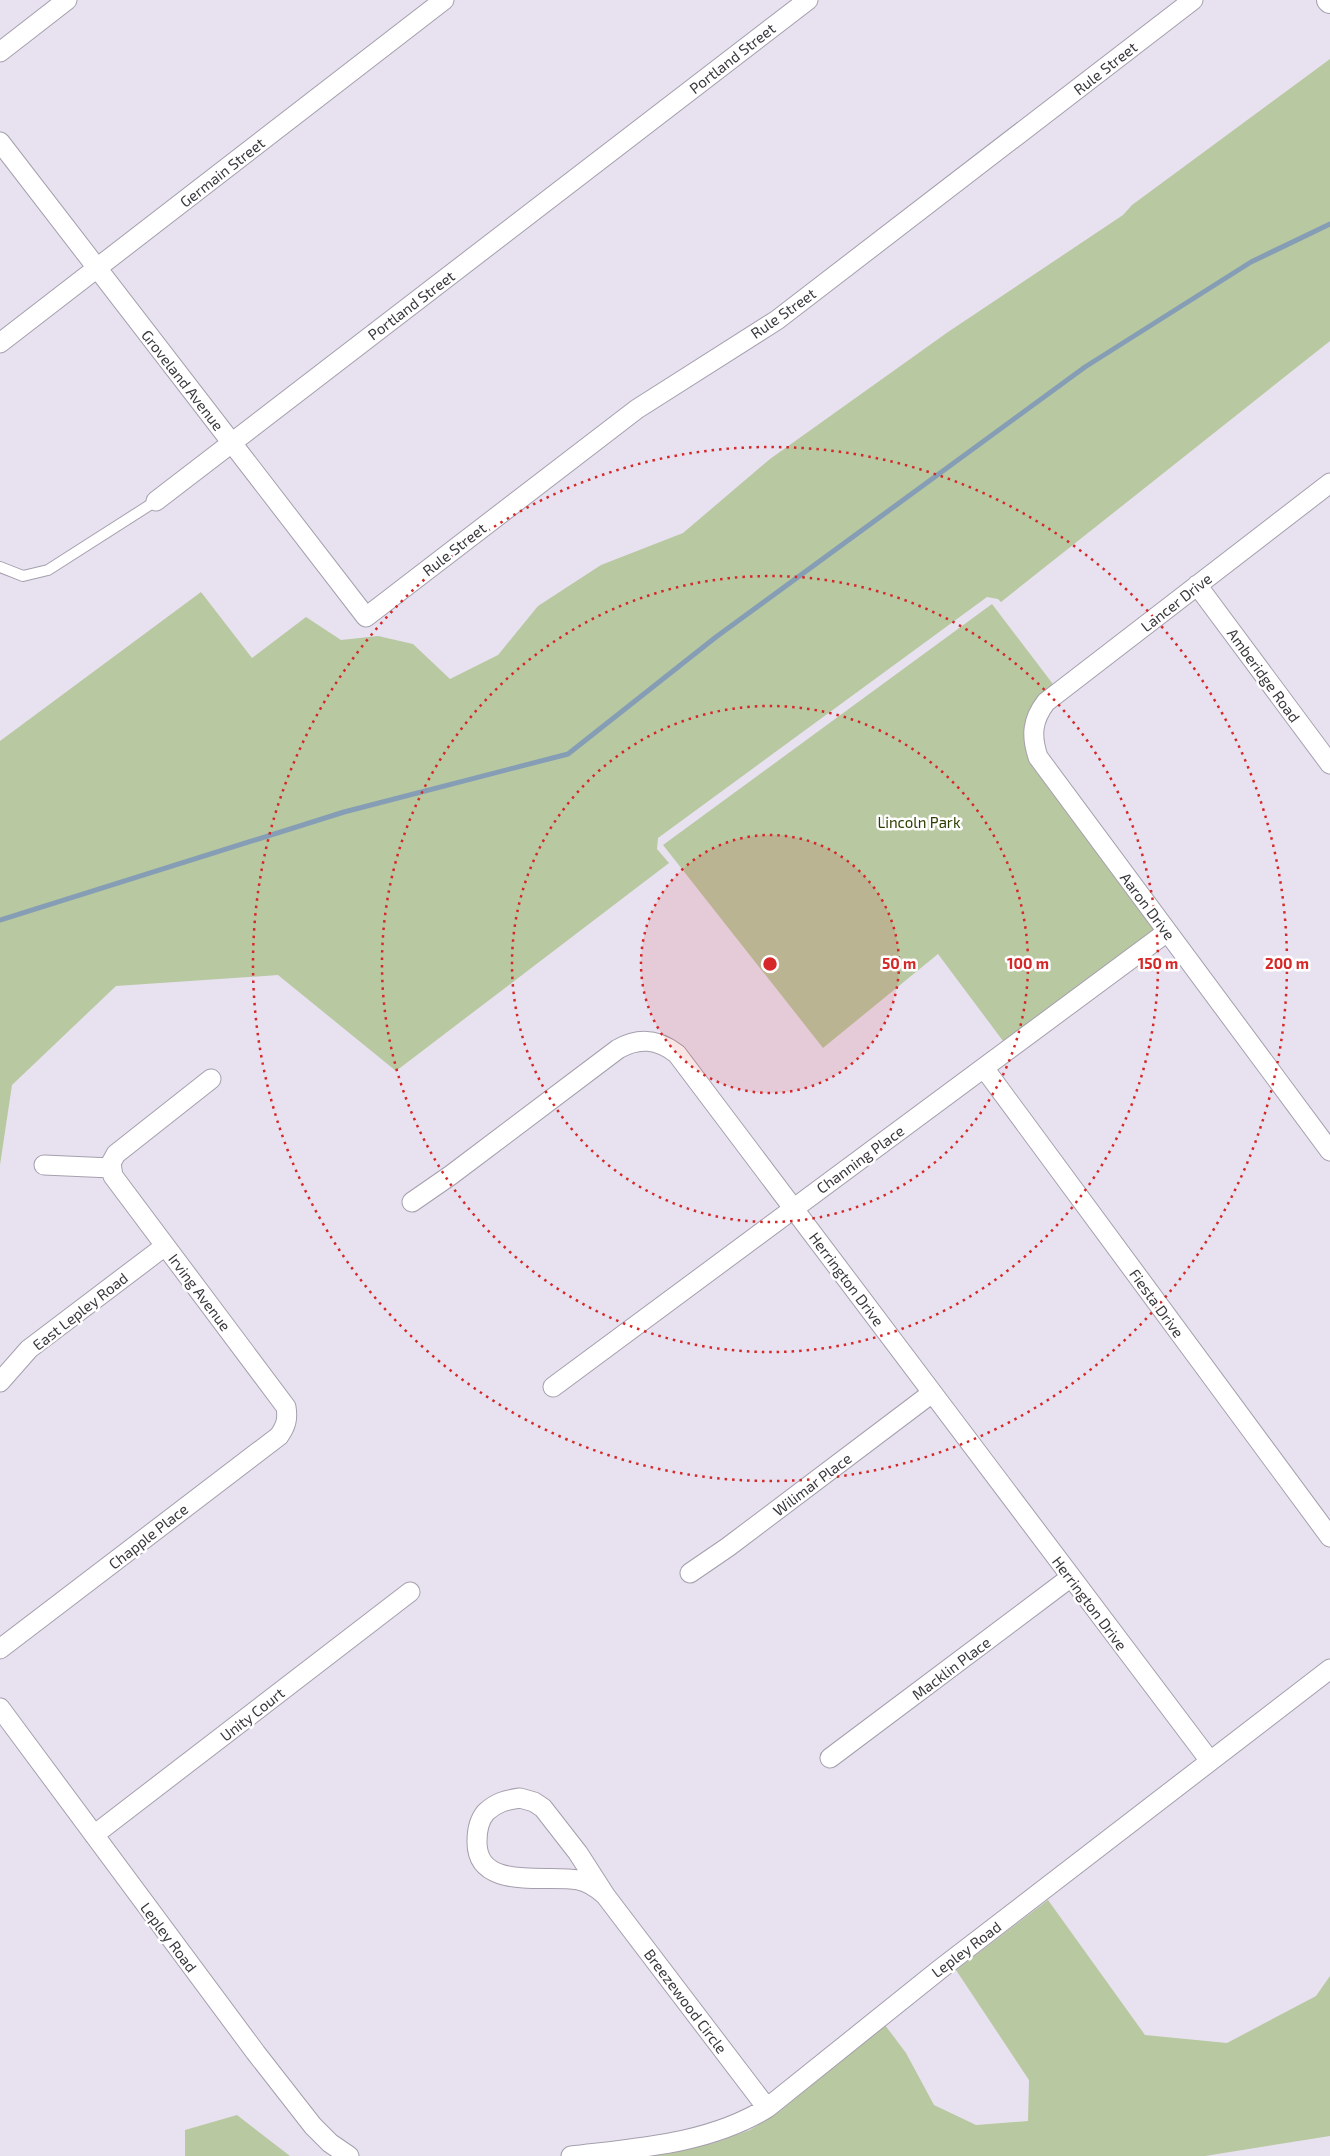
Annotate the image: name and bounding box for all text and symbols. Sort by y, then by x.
street label: Portland Street [685,19,779,97]
street label: Rule Street [1070,38,1140,98]
street label: Germain Street [176,133,268,211]
street label: Portland Street [364,266,458,343]
street label: Rule Street [747,284,819,342]
street label: Groveland Avenue [138,326,228,434]
street label: Rule Street [419,519,489,579]
street label: Lancer Drive [1137,569,1215,635]
street label: Amberidge Road [1224,625,1304,725]
park label: Lincoln Park [877,813,961,831]
street label: Aaron Drive [1117,869,1179,943]
text: 50 m [882,954,916,972]
text: 100 m [1007,954,1049,972]
text: 150 m [1138,954,1178,972]
text: 200 m [1265,954,1309,972]
centre of rings [761,955,779,973]
street label: Channing Place [813,1121,907,1197]
street label: Herrington Drive [806,1229,888,1329]
street label: Irving Avenue [165,1250,235,1334]
street label: Fiesta Drive [1126,1265,1188,1341]
street label: East Lepley Road [29,1268,131,1354]
street label: Wilimar Place [769,1449,855,1519]
street label: Chapple Place [105,1499,191,1573]
street label: Herrington Drive [1049,1553,1131,1653]
street label: Macklin Place [908,1633,994,1703]
street label: Unity Court [216,1683,288,1745]
street label: Lepley Road [137,1899,201,1975]
street label: Lepley Road [928,1917,1004,1981]
street label: Breezewood Circle [641,1945,731,2057]

